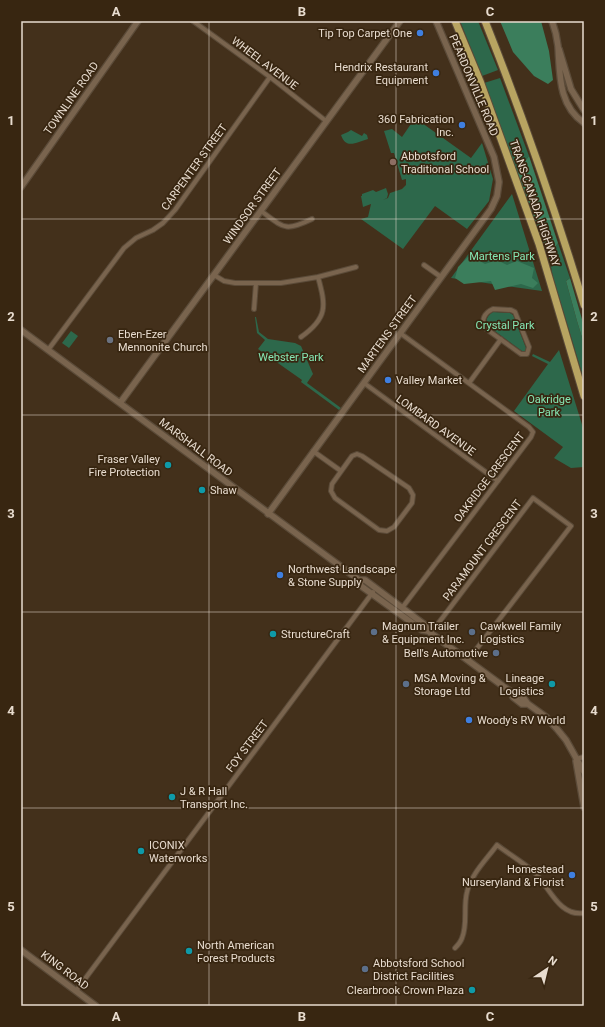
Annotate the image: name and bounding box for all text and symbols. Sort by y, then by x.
text: A [112,4,121,19]
text: B [298,4,306,19]
text: C [486,4,495,19]
place label: Tip Top Carpet One [318,27,412,40]
marker: Tip Top Carpet One [415,28,425,38]
street label: PEARDONVILLE ROAD [446,32,501,138]
street label: WHEEL AVENUE [229,34,301,93]
street label: TOWNLINE ROAD [41,59,101,137]
place label: Hendrix Restaurant Equipment [334,61,428,87]
marker: Hendrix Restaurant Equipment [431,68,441,78]
text: 1 [7,113,15,128]
place label: 360 Fabrication Inc. [378,113,454,139]
text: 1 [590,113,598,128]
marker: 360 Fabrication Inc. [457,120,467,130]
street label: CARPENTER STREET [159,121,230,213]
street label: TRANS-CANADA HIGHWAY [507,138,563,269]
place label: Abbotsford Traditional School [401,150,489,176]
marker: Abbotsford Traditional School [388,157,398,167]
street label: WINDSOR STREET [221,166,285,247]
park label: Martens Park [469,250,535,263]
street label: MARTENS STREET [355,293,420,375]
text: 2 [7,309,15,324]
text: 2 [590,309,598,324]
park label: Crystal Park [475,319,535,332]
place label: Eben-Ezer Mennonite Church [118,328,208,354]
marker: Eben-Ezer Mennonite Church [105,335,115,345]
park label: Webster Park [258,351,324,364]
place label: Valley Market [396,374,462,387]
marker: Valley Market [383,375,393,385]
street label: LOMBARD AVENUE [394,392,478,458]
park label: Oakridge Park [527,393,571,419]
street label: MARSHALL ROAD [156,416,235,479]
street label: OAKRIDGE CRESCENT [451,429,528,525]
place label: Fraser Valley Fire Protection [88,453,161,479]
marker: Fraser Valley Fire Protection [163,460,173,470]
place label: Shaw [210,484,238,497]
marker: Shaw [197,485,207,495]
street label: PARAMOUNT CRESCENT [440,497,525,603]
text: 3 [7,506,15,521]
text: 3 [590,506,598,521]
place label: Northwest Landscape & Stone Supply [288,563,396,589]
marker: Northwest Landscape & Stone Supply [275,570,285,580]
place label: Magnum Trailer & Equipment Inc. [382,620,465,646]
place label: Cawkwell Family Logistics [480,620,562,646]
marker: Magnum Trailer & Equipment Inc. [369,627,379,637]
marker: Cawkwell Family Logistics [467,627,477,637]
place label: StructureCraft [281,628,350,641]
marker: StructureCraft [268,629,278,639]
place label: Bell's Automotive [404,647,488,660]
marker: Bell's Automotive [491,648,501,658]
place label: MSA Moving & Storage Ltd [414,672,486,698]
place label: Lineage Logistics [500,672,544,698]
marker: MSA Moving & Storage Ltd [401,679,411,689]
marker: Lineage Logistics [547,679,557,689]
text: 4 [7,703,15,718]
text: 4 [590,703,598,718]
place label: Woody's RV World [477,714,565,727]
marker: Woody's RV World [464,715,474,725]
street label: FOY STREET [224,717,271,775]
place label: J & R Hall Transport Inc. [180,785,248,811]
marker: J & R Hall Transport Inc. [167,792,177,802]
place label: ICONIX Waterworks [149,839,208,865]
marker: ICONIX Waterworks [136,846,146,856]
place label: Homestead Nurseryland & Florist [462,863,564,889]
marker: Homestead Nurseryland & Florist [567,870,577,880]
text: 5 [7,899,15,914]
text: 5 [590,899,598,914]
place label: North American Forest Products [197,939,275,965]
marker: North American Forest Products [184,946,194,956]
street label: KING ROAD [38,948,91,993]
north arrow [527,949,567,989]
text: N [546,954,560,969]
place label: Abbotsford School District Facilities [373,957,464,983]
marker: Abbotsford School District Facilities [360,964,370,974]
place label: Clearbrook Crown Plaza [347,984,464,997]
marker: Clearbrook Crown Plaza [467,985,477,995]
text: A [112,1009,121,1024]
text: B [298,1009,306,1024]
text: C [486,1009,495,1024]

